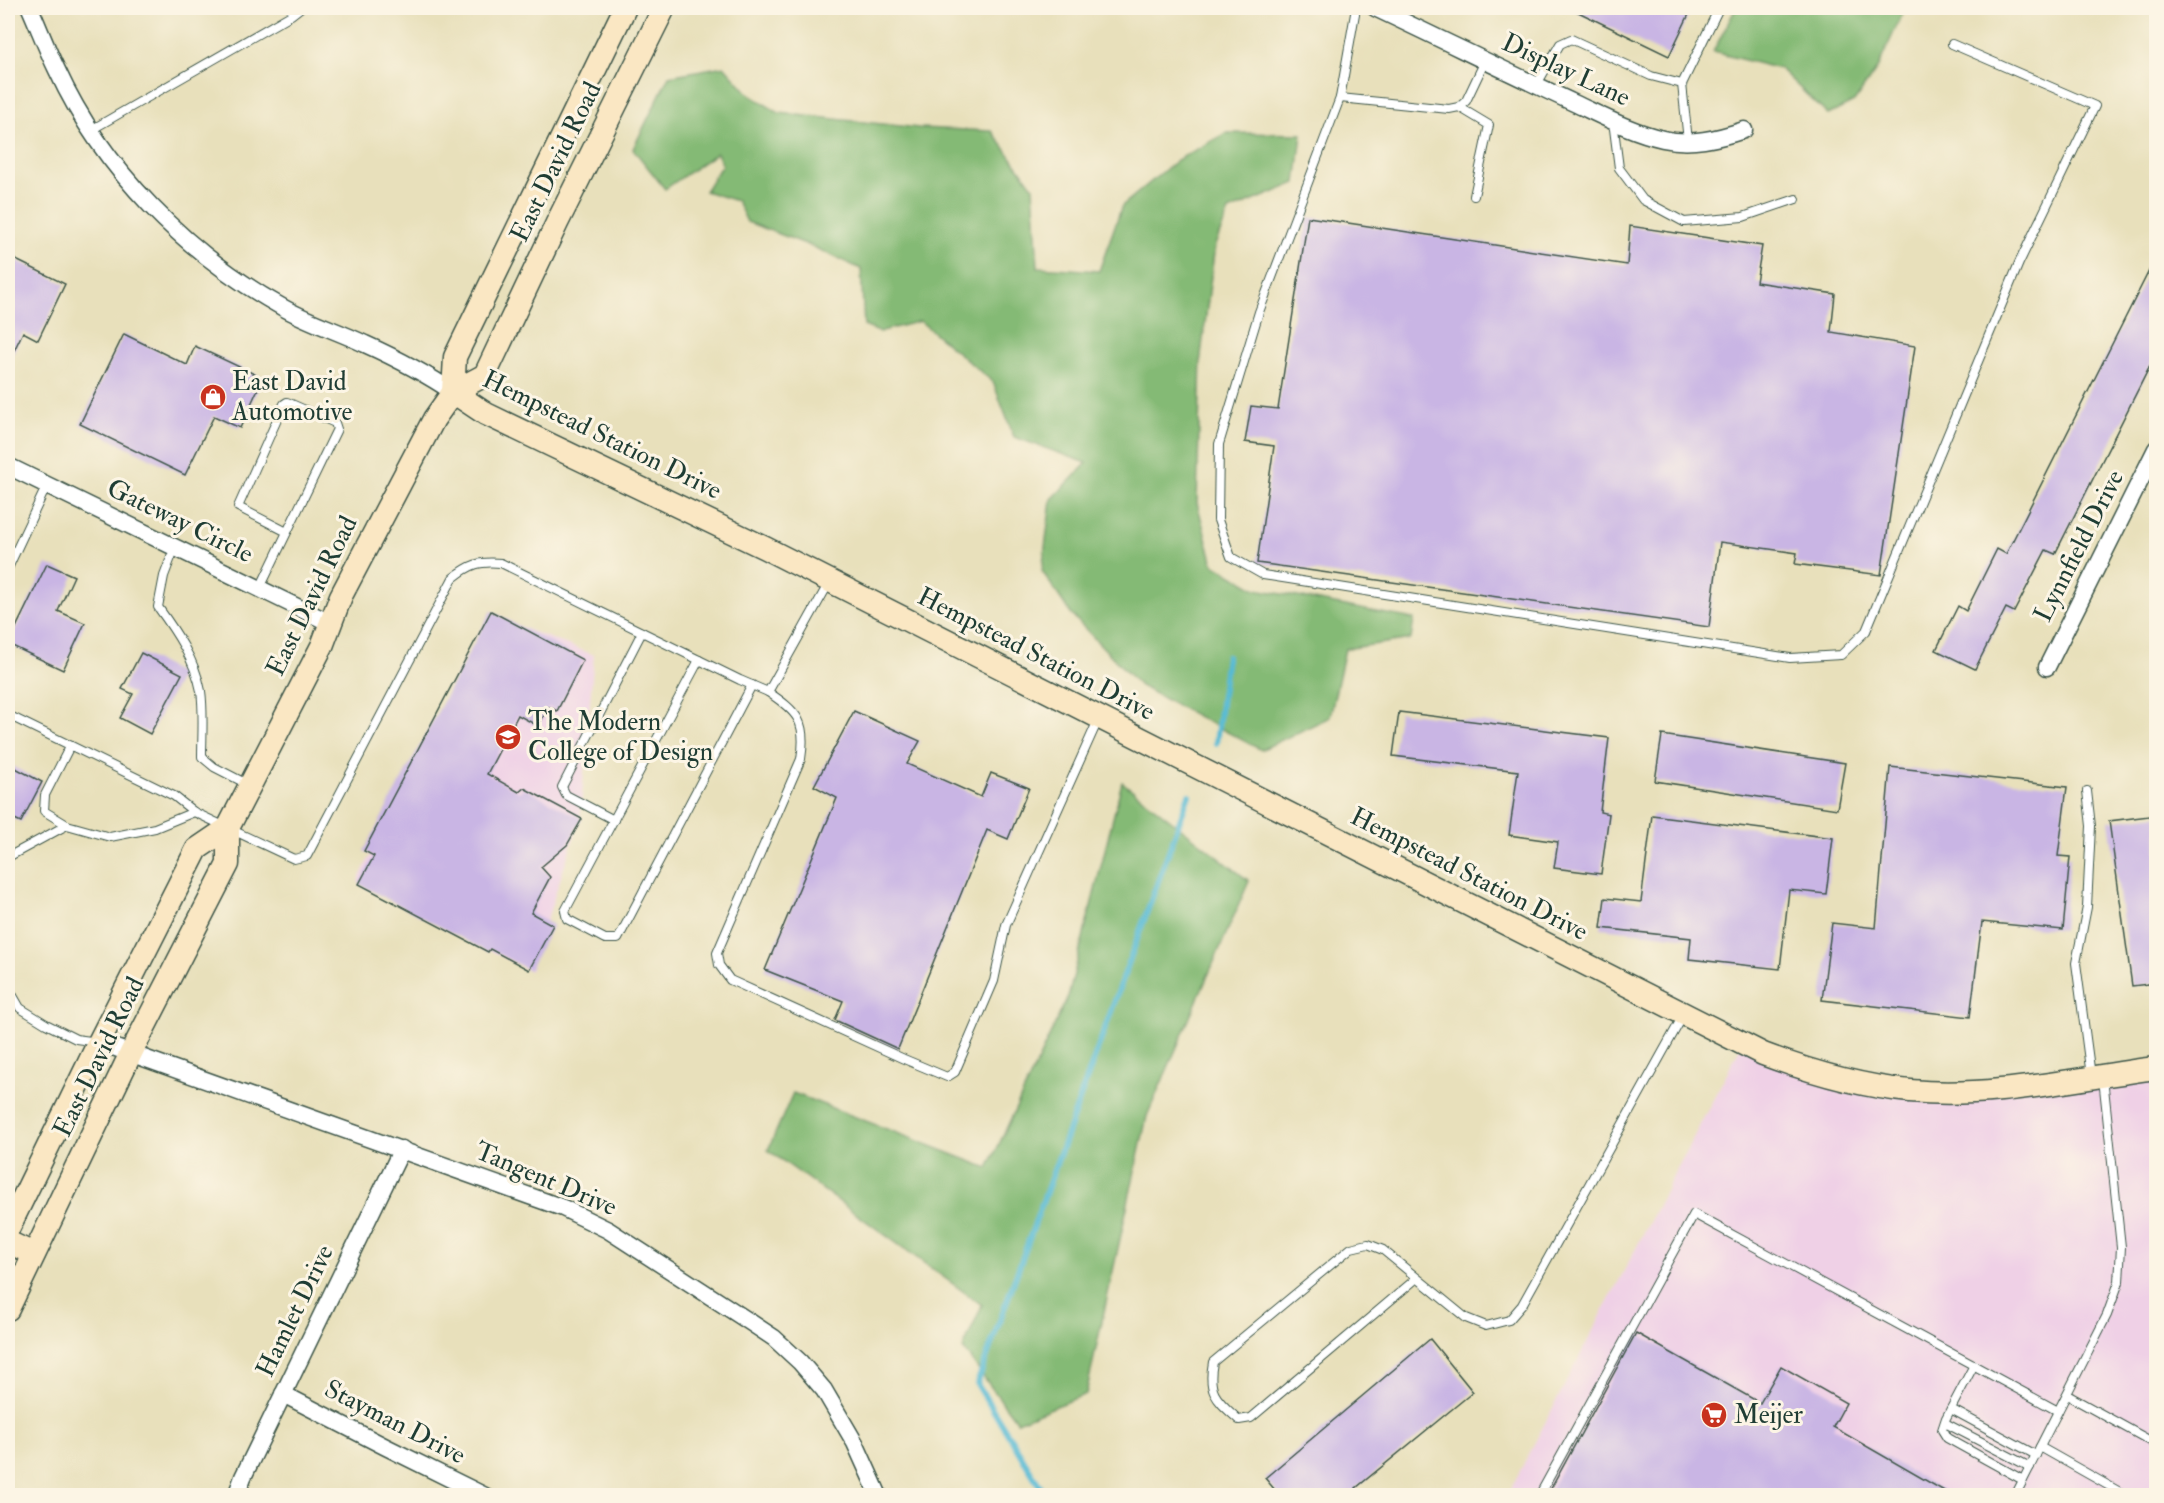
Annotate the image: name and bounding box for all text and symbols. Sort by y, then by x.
street label: Display Lane [1496,26,1635,115]
street label: East David Road [503,76,609,247]
street label: Hempstead Station Drive [477,363,727,508]
place label: East David Automotive [231,366,352,428]
shop icon: East David Automotive [198,382,228,412]
street label: Lynnfield Drive [2027,464,2131,627]
street label: Gateway Circle [102,472,258,570]
street label: East David Road [259,510,365,681]
street label: Hempstead Station Drive [912,580,1160,729]
place label: The Modern College of Design [528,706,713,768]
school or university icon: The Modern College of Design [493,722,523,752]
street label: Hempstead Station Drive [1345,800,1593,949]
street label: East David Road [46,971,152,1142]
street label: Tangent Drive [470,1135,622,1223]
street label: Hamlet Drive [249,1240,341,1382]
street label: Stayman Drive [319,1373,471,1471]
place label: Meijer [1734,1399,1803,1431]
supermarket icon: Meijer [1699,1400,1729,1430]

